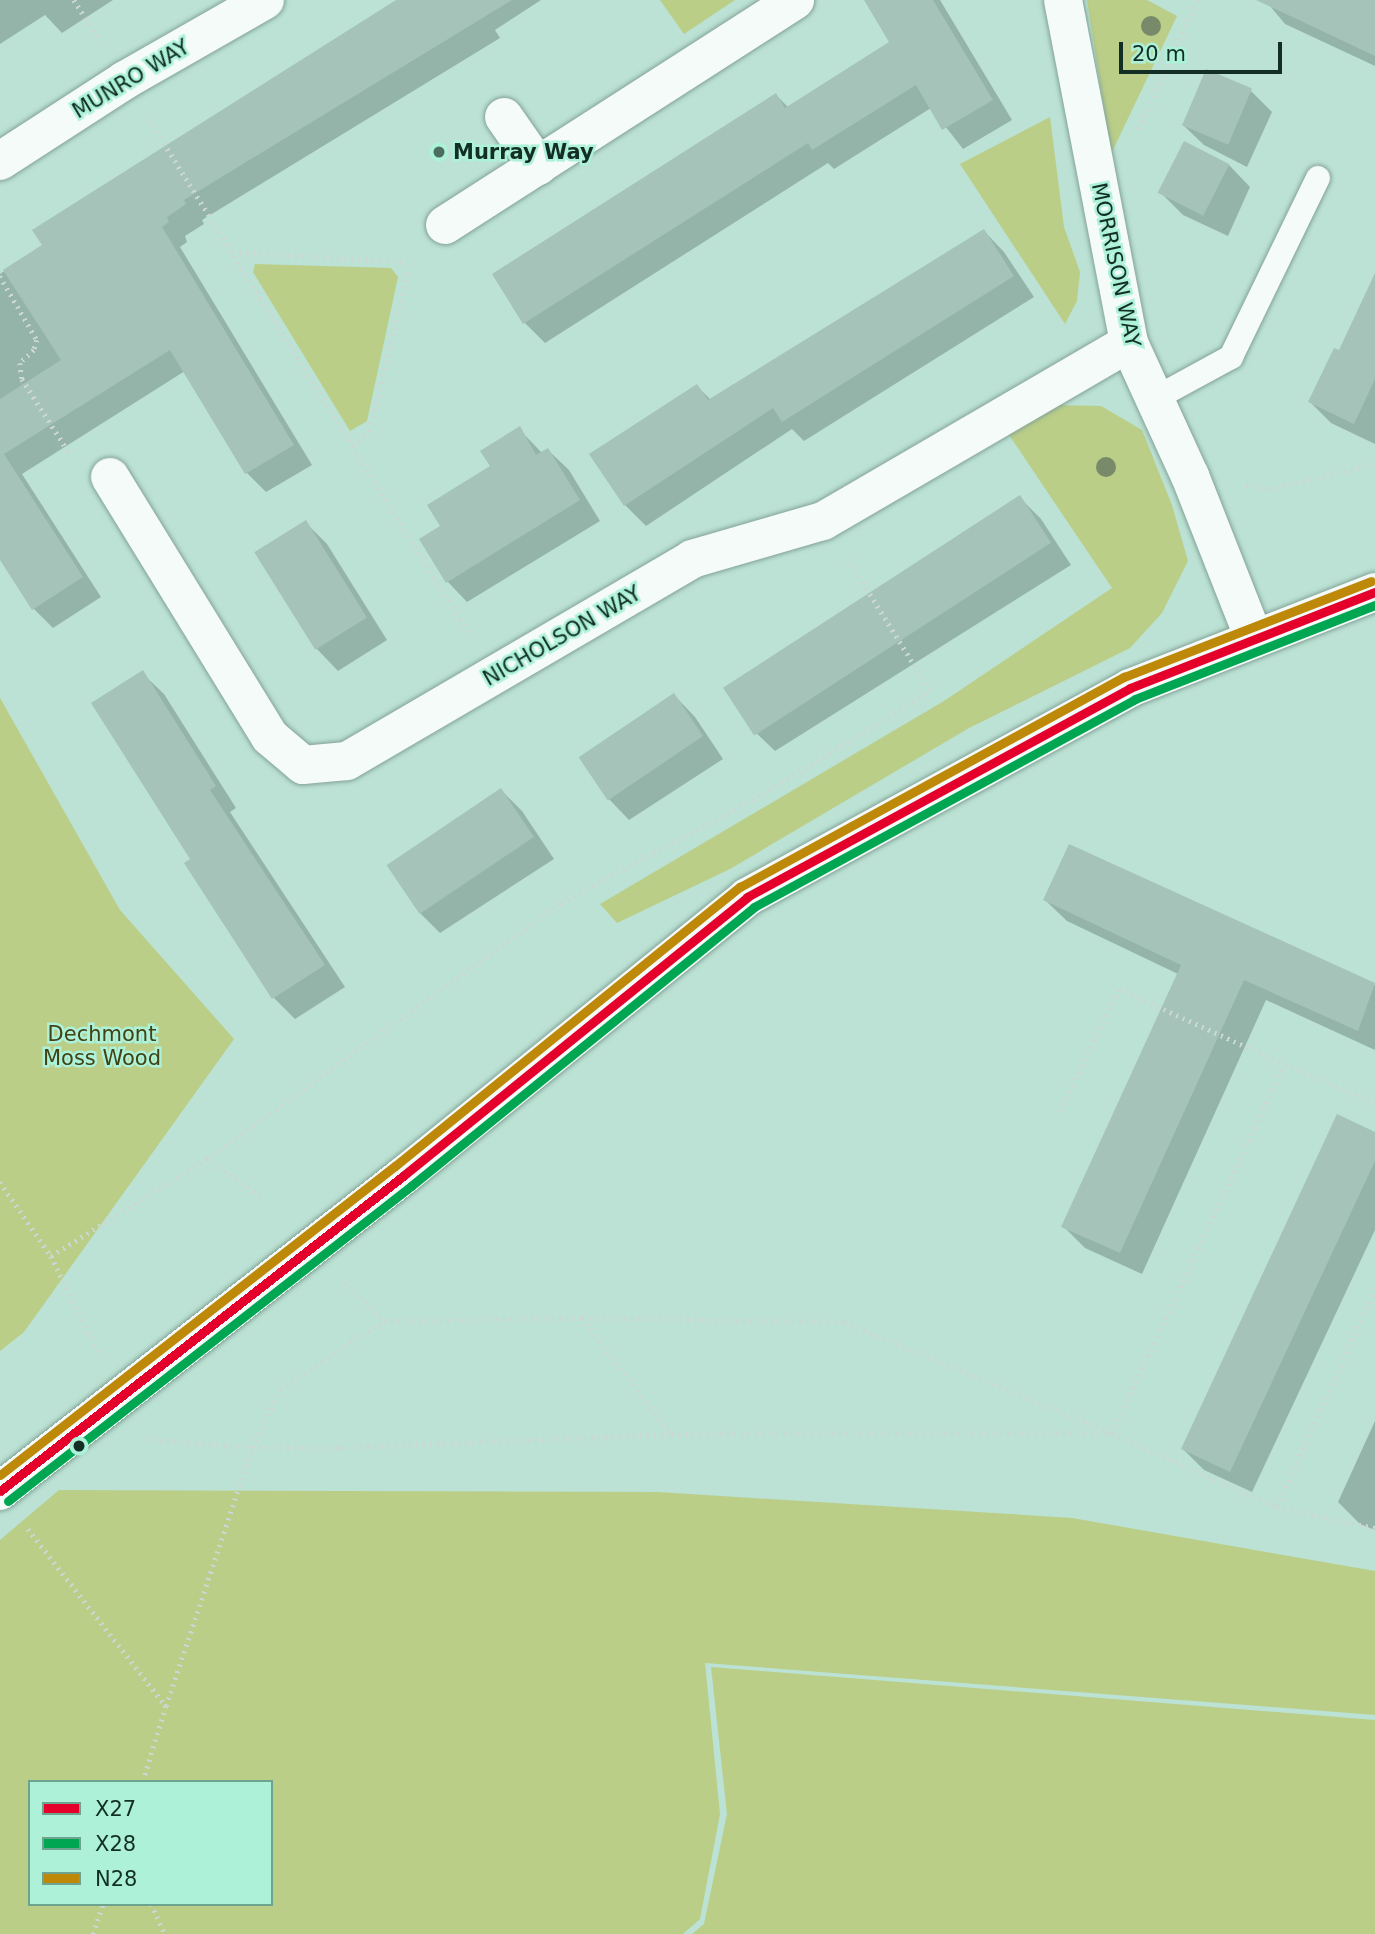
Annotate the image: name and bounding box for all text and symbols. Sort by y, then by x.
scale bar [1123,28,1286,72]
street label: MUNRO WAY [68,34,194,124]
text: 20 m [1132,42,1186,66]
place label: Murray Way [453,139,594,165]
marker: Murray Way [431,144,447,160]
street label: MORRISON WAY [1086,180,1146,350]
street label: NICHOLSON WAY [479,581,645,691]
park label: Dechmont Moss Wood [43,1021,161,1071]
unlabelled marker [72,1439,86,1453]
legend [28,1780,273,1906]
text: X27 [95,1797,136,1821]
text: X28 [95,1832,136,1856]
text: N28 [95,1867,137,1891]

